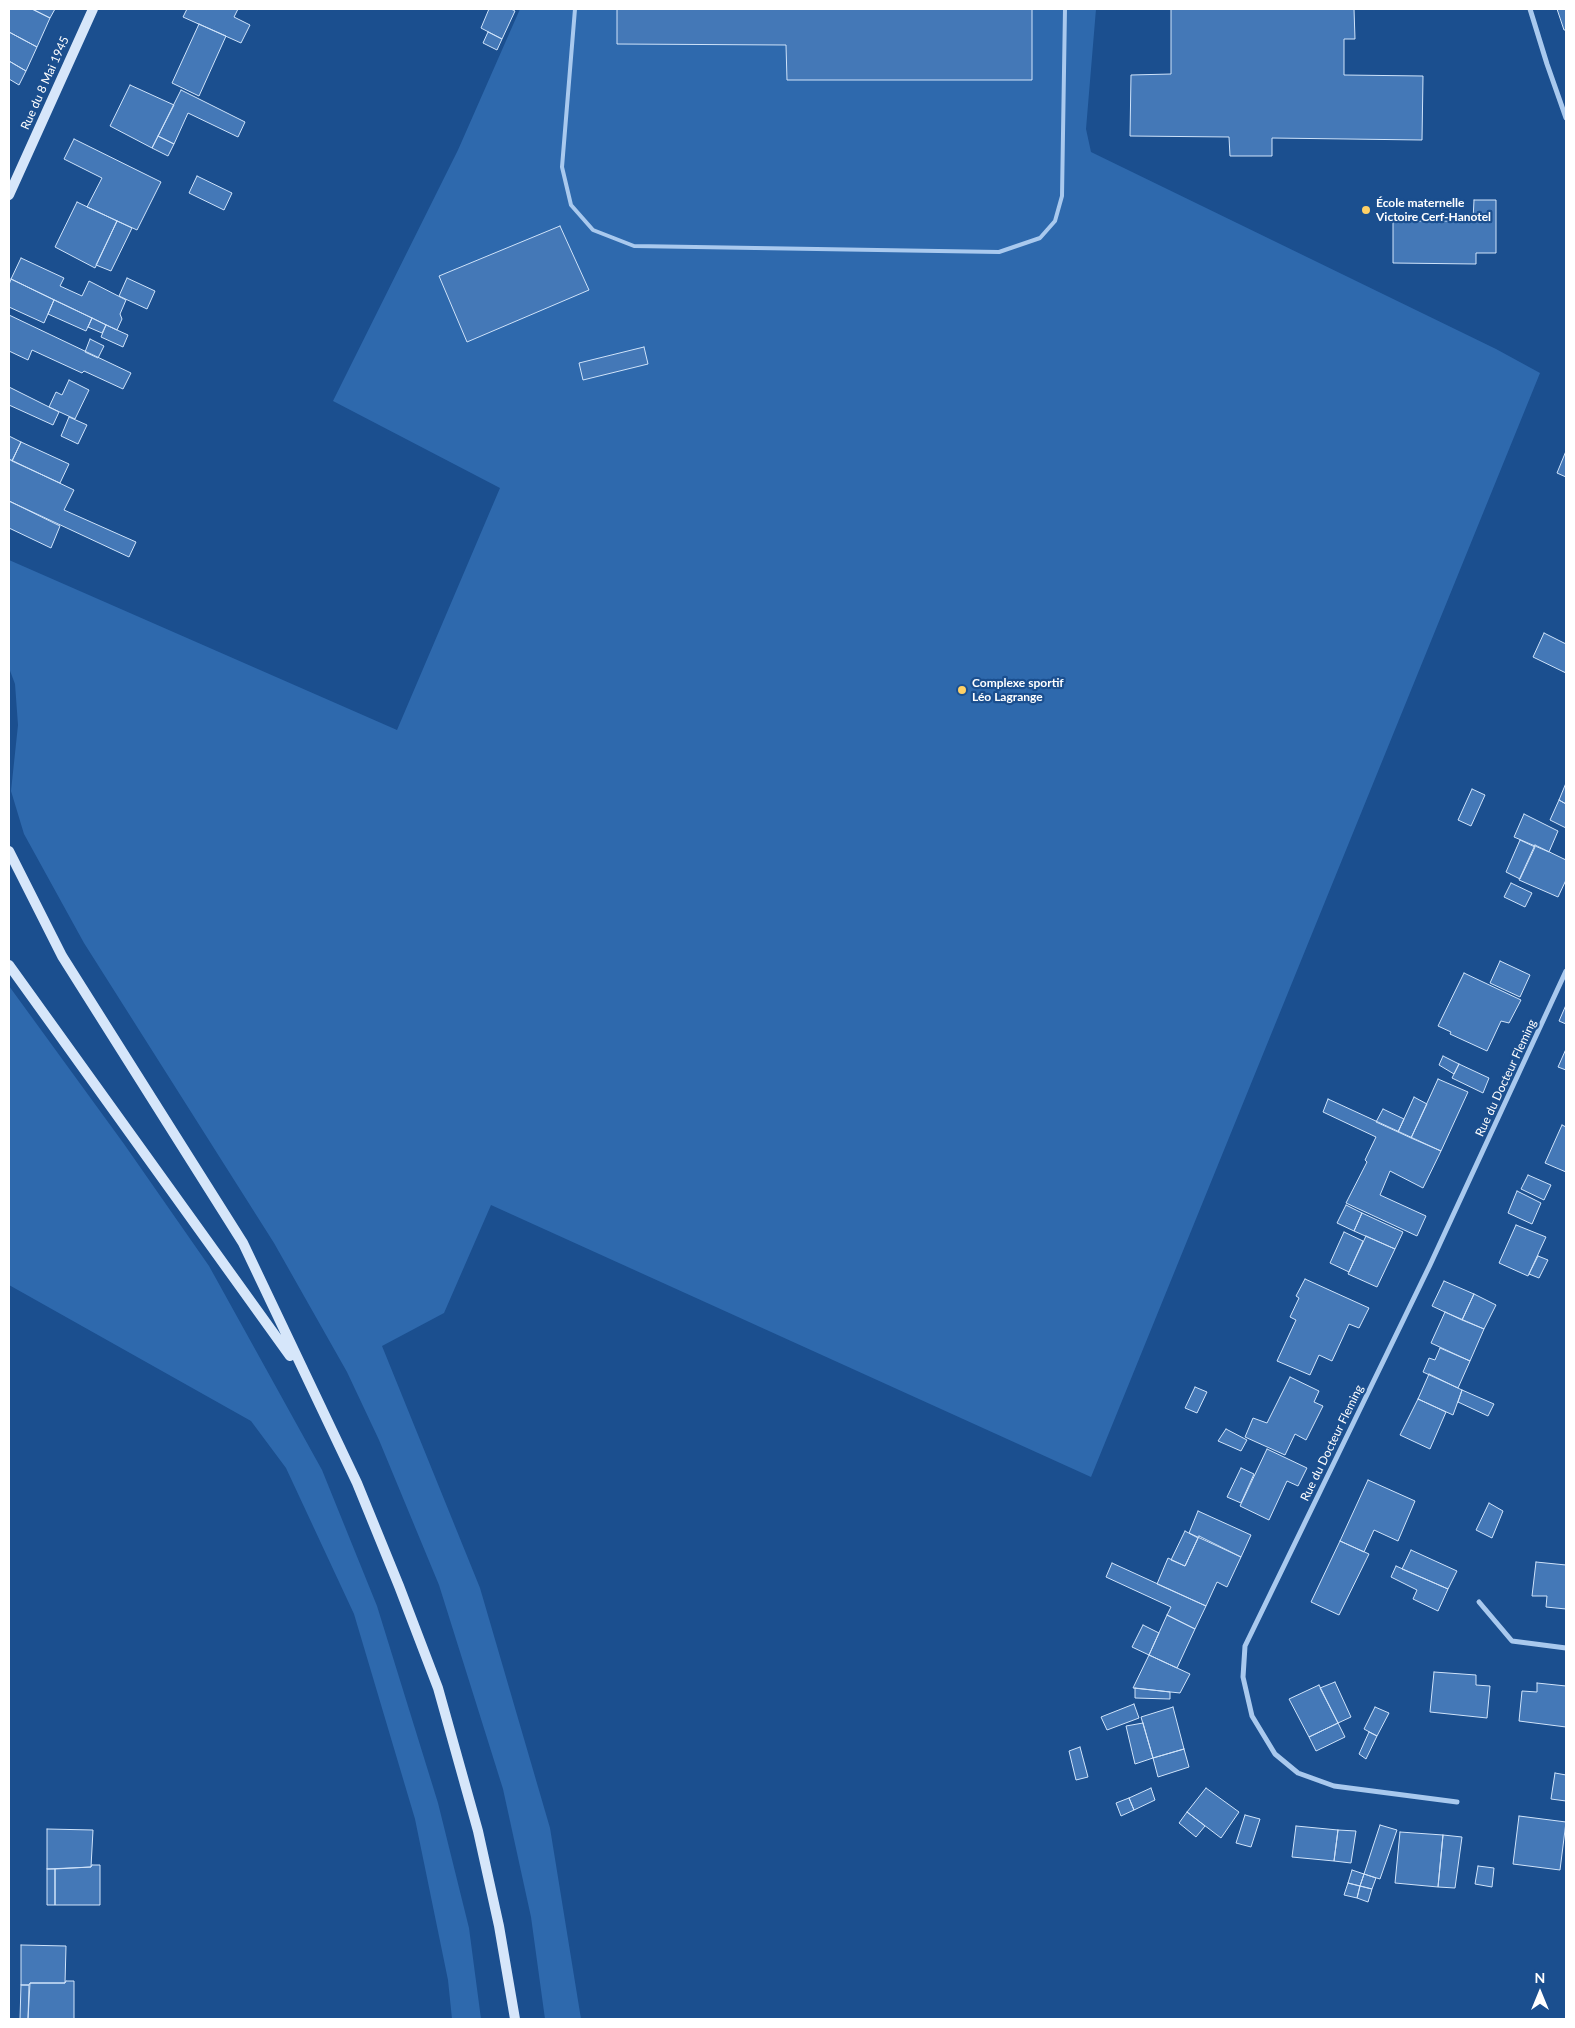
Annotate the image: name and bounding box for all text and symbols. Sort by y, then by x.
street label: Rue du 8 Mai 1945 [18,34,72,132]
place label: École maternelle Victoire Cerf-Hanotel [1376,196,1491,224]
marker: École maternelle Victoire Cerf-Hanotel [1360,204,1372,216]
place label: Complexe sportif Léo Lagrange [972,676,1064,704]
marker: Complexe sportif Léo Lagrange [956,684,968,696]
street label: Rue du Docteur Fleming [1472,1017,1540,1139]
street label: Rue du Docteur Fleming [1298,1382,1366,1504]
north arrow [1515,1968,1565,2018]
text: N [1535,1969,1545,1986]

